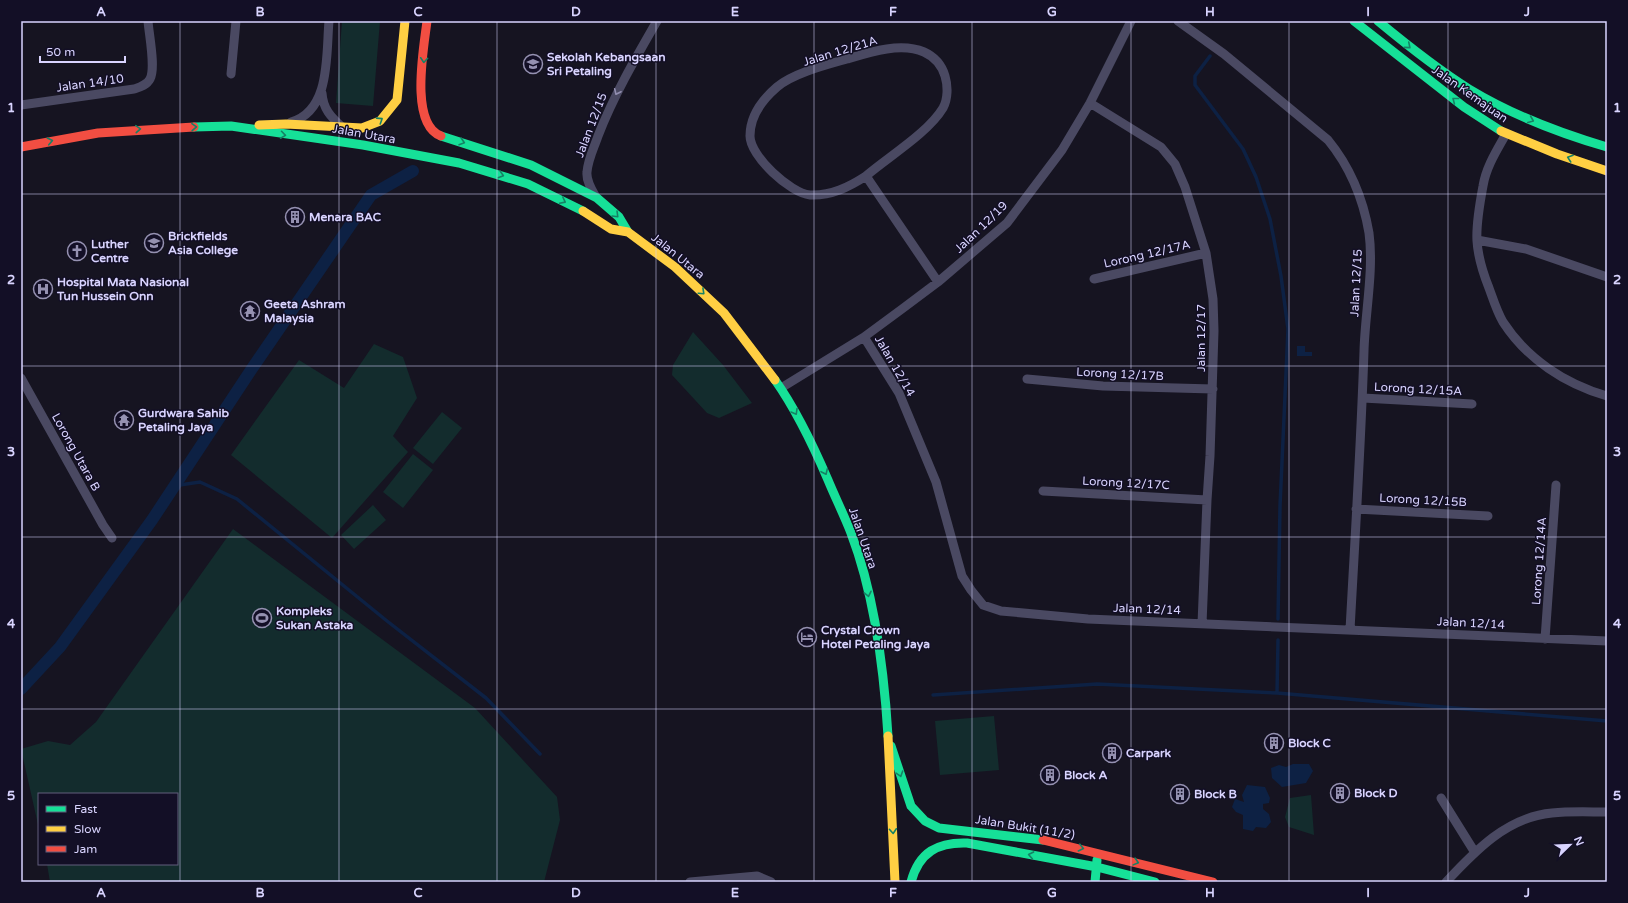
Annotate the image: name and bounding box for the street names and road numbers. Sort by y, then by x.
street label: Jalan 12/21A [801,33,879,69]
street label: Jalan Kemajuan [1429,63,1511,125]
street label: Jalan 14/10 [55,71,125,95]
street label: Jalan 12/15 [572,91,610,159]
street label: Jalan Utara [331,122,397,146]
street label: Jalan 12/19 [952,198,1010,256]
street label: Jalan Utara [649,230,707,282]
street label: Lorong 12/17A [1102,237,1192,271]
street label: Jalan 12/15 [1347,249,1365,317]
street label: Jalan 12/17 [1194,304,1208,372]
street label: Jalan 12/14 [872,333,918,399]
street label: Lorong 12/17B [1076,365,1164,383]
street label: Lorong 12/15A [1374,380,1463,398]
street label: Lorong Utara B [49,411,103,493]
street label: Lorong 12/17C [1082,474,1170,492]
street label: Lorong 12/15B [1379,491,1467,509]
street label: Jalan Utara [846,505,880,571]
street label: Lorong 12/14A [1529,516,1549,606]
street label: Jalan 12/14 [1113,601,1182,617]
street label: Jalan 12/14 [1437,614,1506,632]
street label: Jalan Bukit (11/2) [974,812,1076,842]

